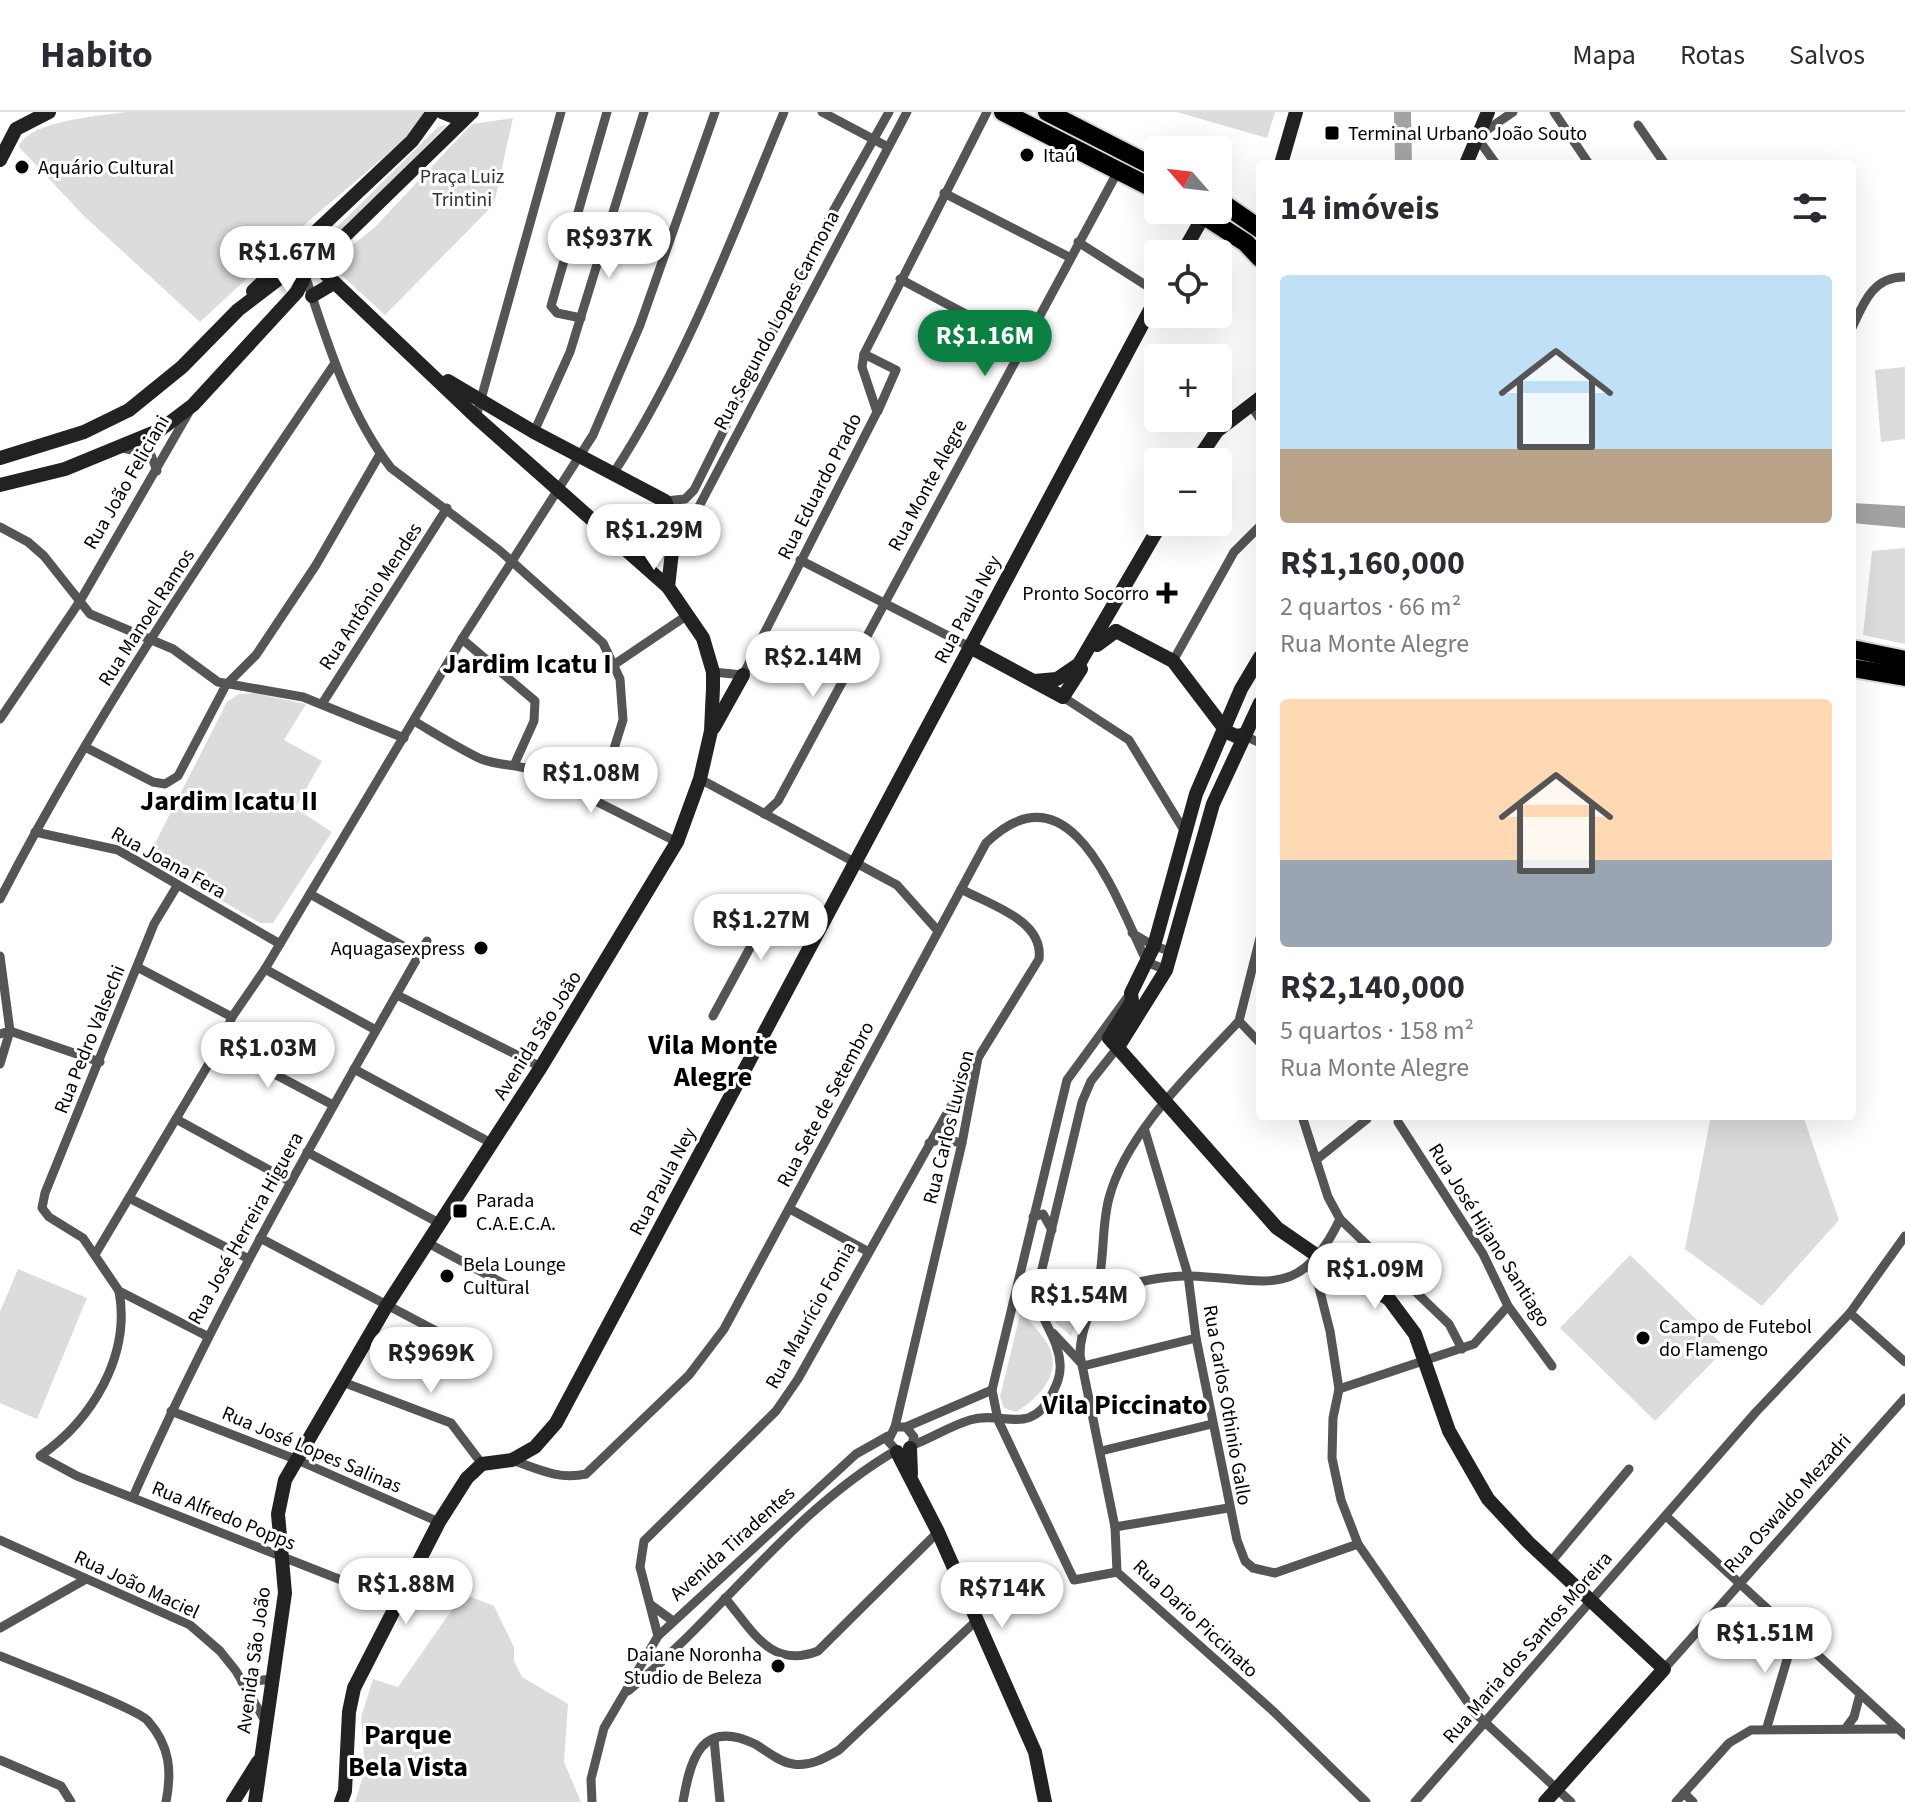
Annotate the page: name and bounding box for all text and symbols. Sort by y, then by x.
text: Habito [40,28,153,82]
text: Mapa [1572,35,1636,75]
text: Rotas [1680,35,1745,75]
text: Salvos [1789,35,1865,75]
place label: Terminal Urbano João Souto [1348,120,1587,148]
marker: Terminal Urbano João Souto [1323,124,1341,142]
north arrow [1144,136,1232,224]
map controls [1144,136,1232,536]
place label: Itaú [1043,142,1076,170]
marker: Itaú [1018,146,1036,164]
place label: Aquário Cultural [38,154,174,182]
marker: Aquário Cultural [13,158,31,176]
park label: Praça Luiz Trintini [420,163,504,214]
text: 14 imóveis [1280,184,1439,233]
icon: filters [1788,186,1832,230]
street label: Rua Segundo Lopes Carmona [707,206,847,435]
pin: R$937K [544,212,674,280]
text: R$937K [566,219,652,256]
pin: R$1.67M [213,226,361,294]
text: R$1.67M [238,233,336,270]
button: locate [1144,240,1232,328]
pin: R$1.16M [911,310,1059,378]
text: R$1.16M [936,317,1034,354]
icon: home [1484,327,1628,471]
button: + [1144,344,1232,432]
street label: Rua Eduardo Prado [771,408,869,565]
street label: Rua João Feliciani [77,410,177,555]
street label: Rua Monte Alegre [881,415,974,556]
button: − [1144,448,1232,536]
pin: R$1.29M [580,504,728,572]
text: R$1.29M [605,511,703,548]
street label: Rua Antônio Mendes [313,517,429,676]
text: R$1,160,000 [1280,539,1465,588]
street label: Rua Manoel Ramos [92,543,202,692]
street label: Rua Paula Ney [928,550,1009,669]
place label: Pronto Socorro [1022,580,1149,608]
marker: Pronto Socorro [1156,582,1178,604]
text: 2 quartos · 66 m² [1280,588,1461,625]
text: Rua Monte Alegre [1280,625,1469,662]
pin: R$2.14M [739,631,887,699]
text: R$2.14M [764,638,862,675]
district label: Jardim Icatu I [442,644,612,684]
pin: R$1.08M [517,747,665,815]
icon: home [1484,751,1628,895]
text: R$1.08M [542,754,640,791]
district label: Jardim Icatu II [140,781,318,821]
street label: Rua Joana Fera [106,820,231,906]
pin: R$1.27M [687,894,835,962]
text: R$1.27M [712,901,810,938]
place label: Aquagasexpress [331,935,465,963]
marker: Aquagasexpress [472,939,490,957]
street label: Rua Pedro Valsechi [47,961,133,1118]
text: R$2,140,000 [1280,963,1465,1012]
street label: Avenida São João [487,966,589,1106]
text: 5 quartos · 158 m² [1280,1012,1474,1049]
street label: Rua Sete de Setembro [770,1017,881,1192]
pin: R$1.03M [194,1022,342,1090]
district label: Vila Monte Alegre [647,1025,778,1097]
text: R$1.03M [219,1029,317,1066]
street label: Rua Carlos Luvison [916,1047,982,1207]
text: Rua Monte Alegre [1280,1049,1469,1086]
street label: Rua Paula Ney [623,1122,704,1241]
street label: Rua José Herreira Higuera [181,1127,311,1330]
street label: Rua José Hijano Santiago [1421,1138,1557,1333]
place label: Parada C.A.E.C.A. [476,1187,556,1238]
marker: Parada C.A.E.C.A. [451,1202,469,1220]
street label: Rua Maurício Fomia [759,1237,863,1394]
pin: R$1.09M [1301,1243,1449,1311]
text: R$1.09M [1326,1250,1424,1287]
place label: Bela Lounge Cultural [463,1251,566,1302]
marker: Bela Lounge Cultural [438,1267,456,1285]
pin: R$1.54M [1005,1269,1153,1337]
text: R$1.54M [1030,1276,1128,1313]
street label: Rua Carlos Othinio Gallo [1196,1303,1258,1508]
place label: Campo de Futebol do Flamengo [1659,1313,1812,1364]
pin: R$969K [366,1327,496,1395]
marker: Campo de Futebol do Flamengo [1634,1329,1652,1347]
text: R$969K [388,1334,474,1371]
district label: Vila Piccinato [1041,1385,1208,1425]
street label: Rua José Lopes Salinas [217,1399,406,1500]
street label: Rua Oswaldo Mezadri [1717,1428,1858,1579]
street label: Rua Alfredo Popps [147,1474,300,1558]
street label: Avenida Tiradentes [664,1480,801,1608]
street label: Rua João Maciel [69,1544,204,1626]
street label: Rua Maria dos Santos Moreira [1436,1546,1619,1750]
street label: Rua Dario Piccinato [1126,1553,1264,1684]
pin: R$1.88M [332,1558,480,1626]
pin: R$714K [937,1562,1067,1630]
text: R$1.88M [357,1565,455,1602]
text: R$714K [959,1569,1045,1606]
street label: Avenida São João [230,1585,278,1735]
pin: R$1.51M [1691,1607,1839,1675]
text: R$1.51M [1716,1614,1814,1651]
place label: Daiane Noronha Studio de Beleza [623,1641,762,1692]
marker: Daiane Noronha Studio de Beleza [769,1657,787,1675]
district label: Parque Bela Vista [348,1715,468,1787]

